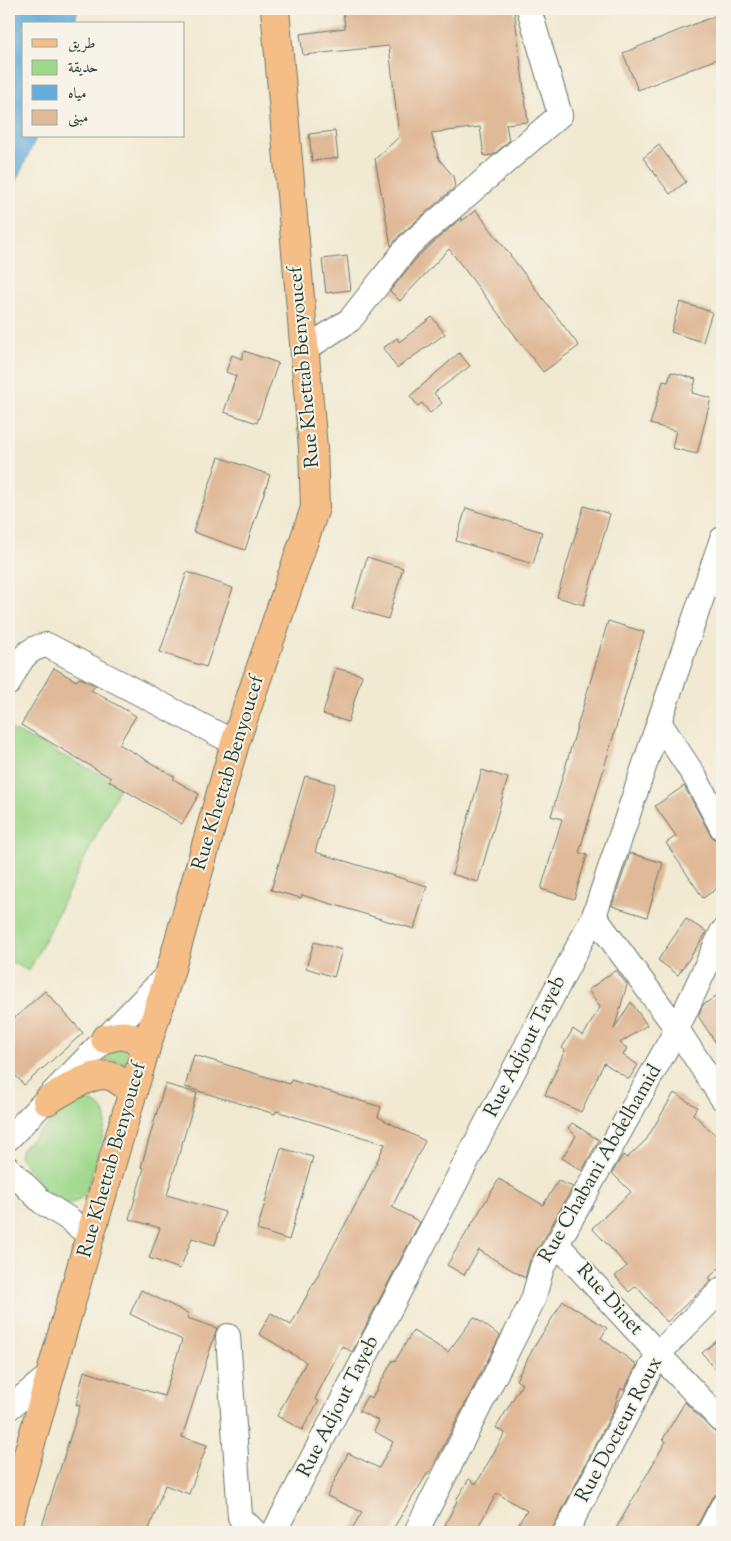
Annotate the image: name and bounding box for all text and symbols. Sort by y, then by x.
legend [22,22,185,138]
text: طريق [68,34,95,55]
text: حديقة [68,58,98,79]
text: مياه [68,84,86,105]
text: مبنى [68,108,88,129]
street label: Rue Khettab Benyoucef [282,264,328,469]
street label: Rue Khettab Benyoucef [186,671,273,874]
street label: Rue Adjout Tayeb [478,971,574,1123]
street label: Rue Khettab Benyoucef [71,1058,155,1261]
street label: Rue Chabani Abdelhamid [532,1059,670,1269]
street label: Rue Dinet [569,1258,649,1343]
street label: Rue Adjout Tayeb [291,1331,387,1483]
street label: Rue Docteur Roux [569,1352,671,1508]

